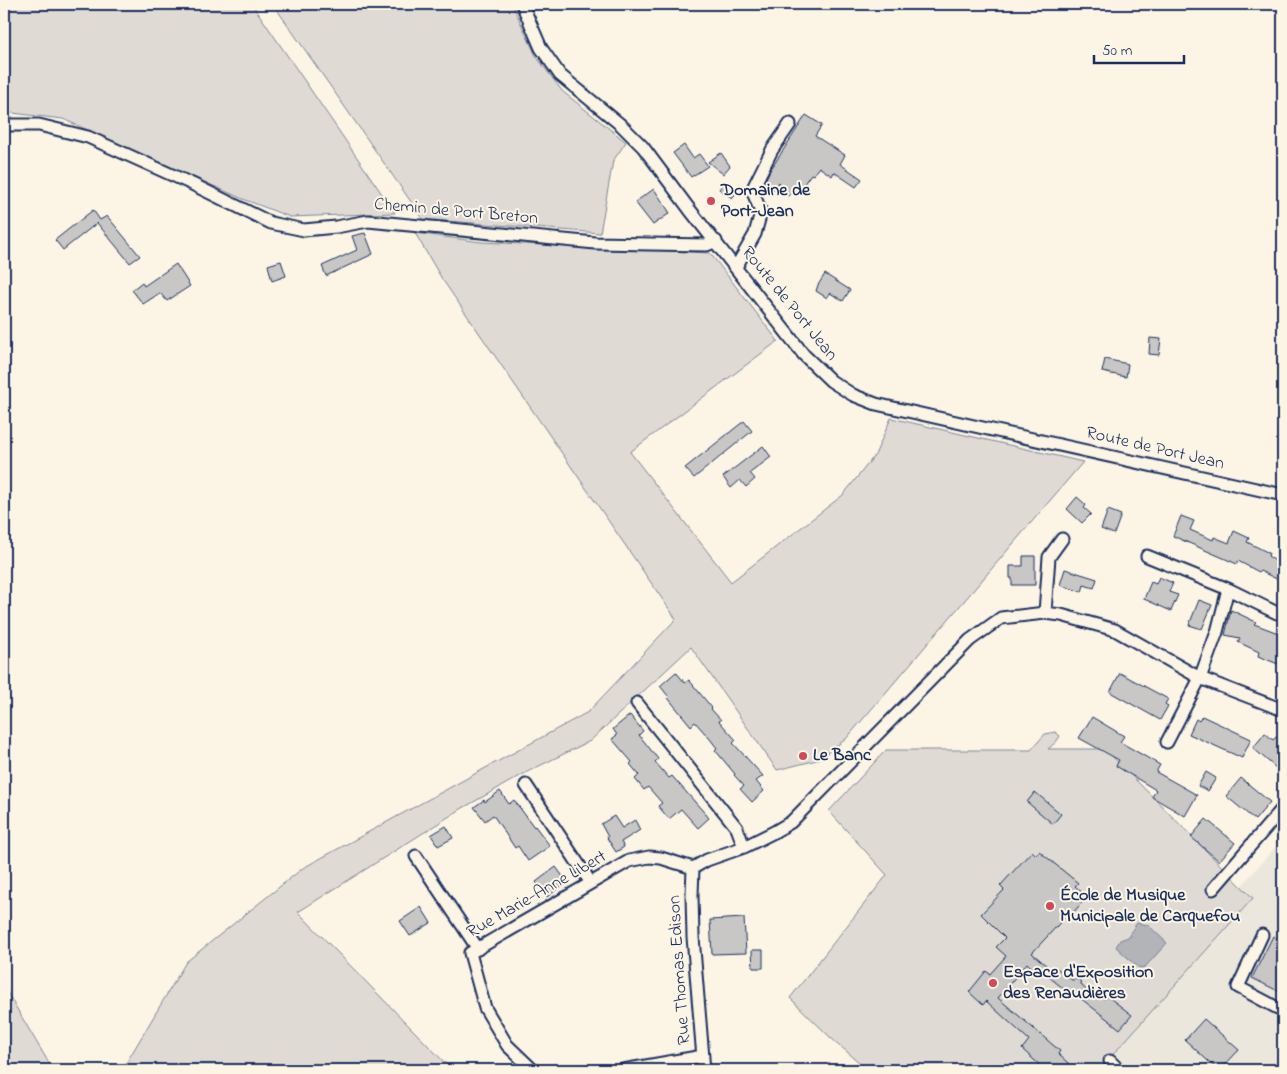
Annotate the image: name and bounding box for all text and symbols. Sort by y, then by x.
scale bar [1094,32,1184,64]
text: 50 m [1102,40,1133,62]
place label: Domaine de Port-Jean [720,178,811,225]
street label: Chemin de Port Breton [373,192,539,232]
marker: Domaine de Port-Jean [705,195,717,207]
street label: Route de Port Jean [734,241,844,367]
street label: Route de Port Jean [1083,420,1227,478]
place label: Le Banc [813,743,872,769]
marker: Le Banc [797,750,809,762]
street label: Rue Marie-Anne Libert [462,844,612,946]
place label: École de Musique Municipale de Carquefou [1060,883,1240,930]
street label: Rue Thomas Edison [662,894,698,1046]
marker: École de Musique Municipale de Carquefou [1044,900,1056,912]
place label: Espace d'Exposition des Renaudières [1003,960,1153,1007]
marker: Espace d'Exposition des Renaudières [987,977,999,989]

